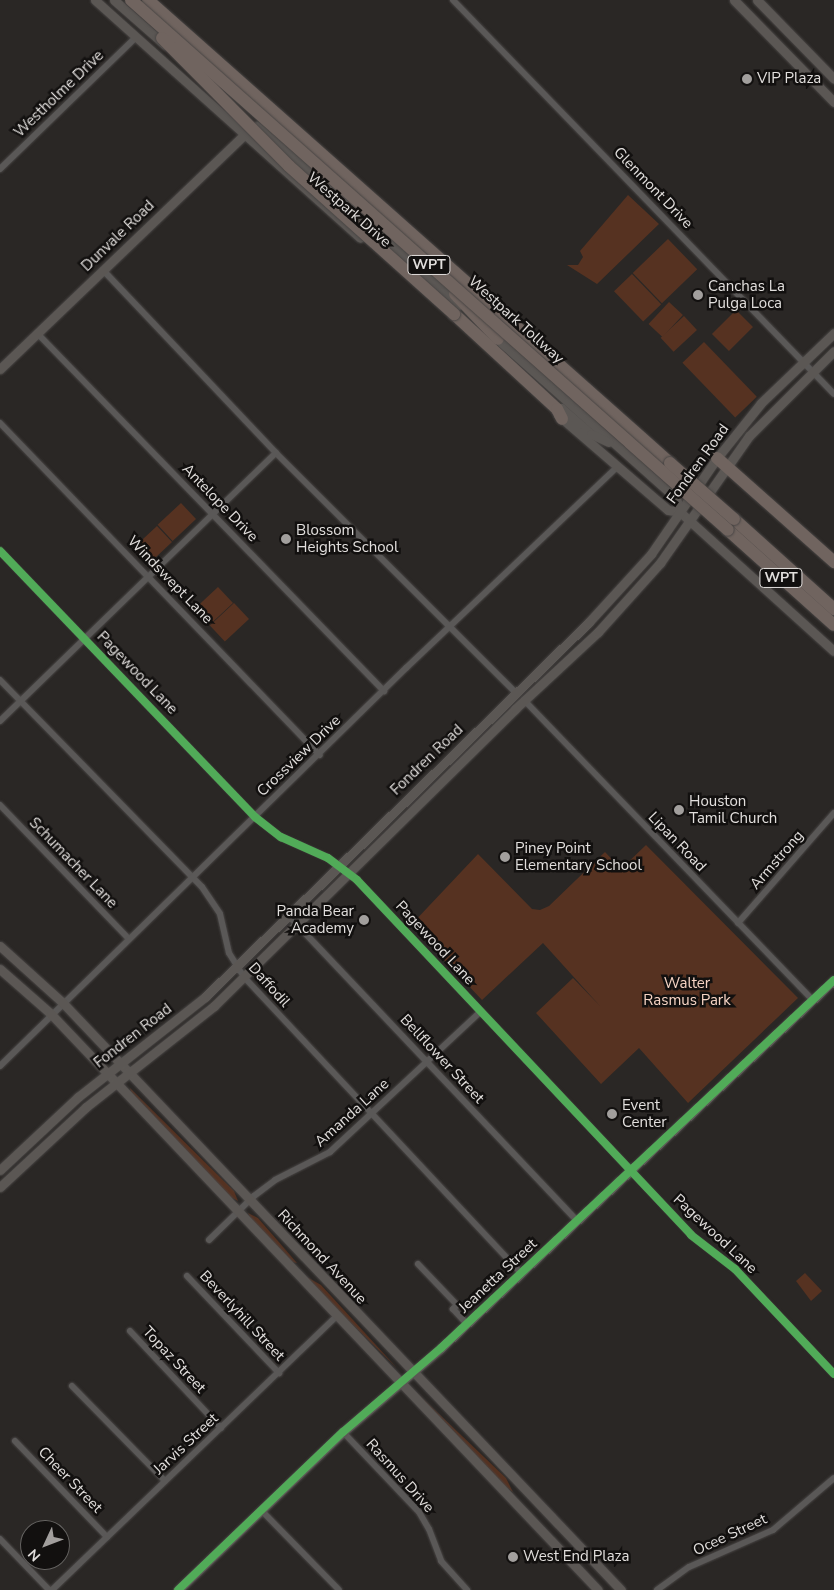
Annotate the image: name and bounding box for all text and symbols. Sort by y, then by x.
street label: Westholme Drive [10,47,108,141]
place label: VIP Plaza [757,70,821,88]
marker: VIP Plaza [741,73,753,85]
street label: Glenmont Drive [610,144,696,232]
street label: Westpark Drive [303,169,395,251]
street label: Dunvale Road [78,197,158,275]
road number: WPT [406,254,452,276]
street label: Westpark Tollway [464,272,568,368]
place label: Canchas La Pulga Loca [708,277,785,312]
marker: Canchas La Pulga Loca [692,289,704,301]
street label: Fondren Road [663,421,733,507]
street label: Antelope Drive [178,460,262,546]
place label: Blossom Heights School [296,521,398,556]
street label: Windswept Lane [124,532,216,628]
marker: Blossom Heights School [280,533,292,545]
road number: WPT [758,566,804,590]
street label: Pagewood Lane [93,628,181,718]
street label: Crossview Drive [254,712,344,800]
street label: Fondren Road [387,721,467,799]
place label: Houston Tamil Church [689,792,777,827]
marker: Houston Tamil Church [673,804,685,816]
street label: Lipan Road [644,809,710,875]
street label: Schumacher Lane [25,814,121,912]
street label: Armstrong [746,827,808,893]
place label: Piney Point Elementary School [515,839,642,874]
marker: Piney Point Elementary School [499,851,511,863]
street label: Pagewood Lane [392,897,478,989]
place label: Panda Bear Academy [276,902,354,937]
marker: Panda Bear Academy [358,914,370,926]
street label: Daffodil [244,959,294,1011]
park label: Walter Rasmus Park [643,974,731,1009]
street label: Fondren Road [90,1000,176,1072]
street label: Bellflower Street [396,1011,488,1107]
street label: Amanda Lane [311,1075,393,1151]
place label: Event Center [622,1096,667,1131]
marker: Event Center [606,1108,618,1120]
street label: Pagewood Lane [669,1191,761,1277]
street label: Richmond Avenue [274,1206,370,1308]
street label: Jeanetta Street [455,1235,541,1317]
street label: Beverlyhill Street [196,1267,288,1365]
street label: Topaz Street [139,1323,209,1397]
street label: Jarvis Street [150,1410,222,1478]
street label: Rasmus Drive [362,1435,438,1517]
street label: Cheer Street [34,1443,106,1517]
street label: Ocee Street [690,1510,770,1560]
north arrow [20,1520,70,1570]
text: N [24,1545,45,1565]
place label: West End Plaza [523,1548,629,1566]
marker: West End Plaza [507,1551,519,1563]

